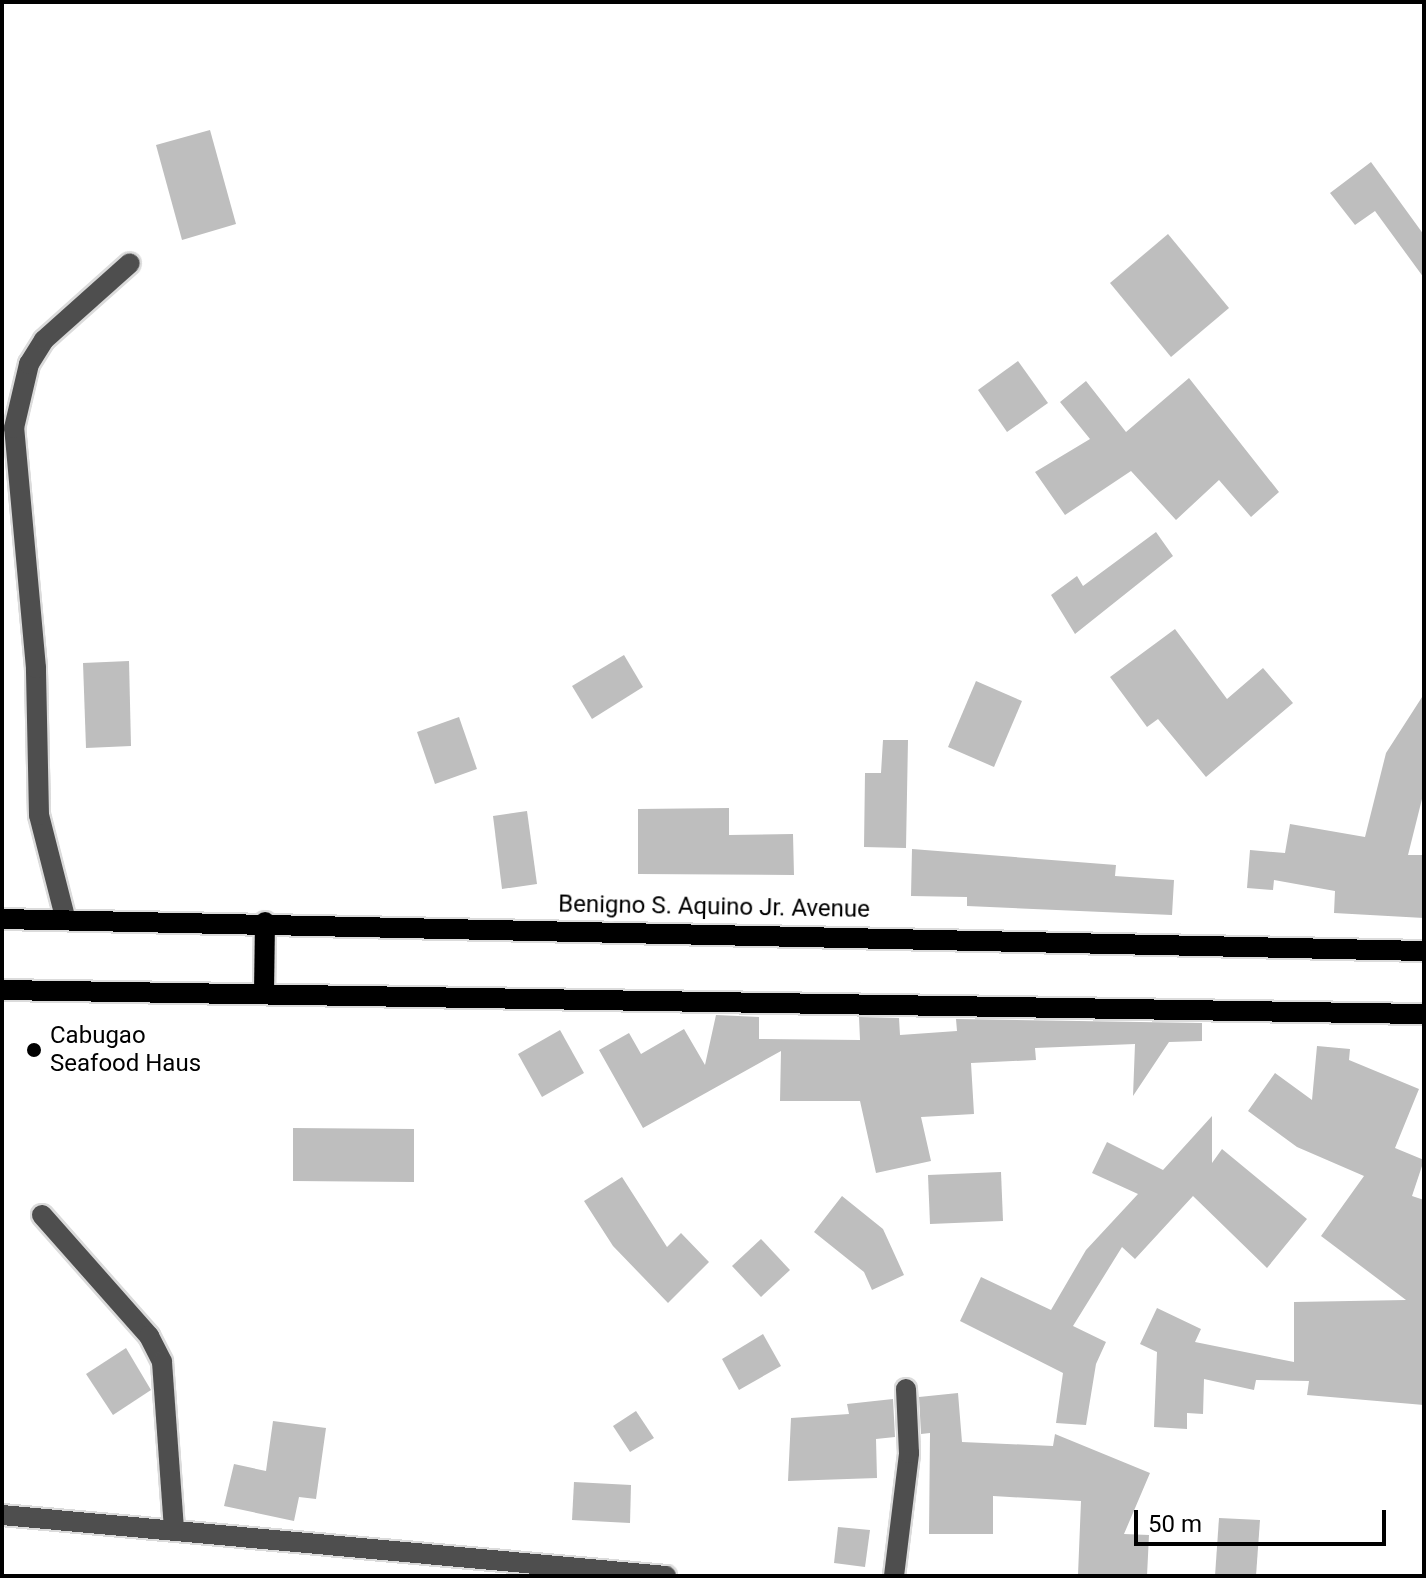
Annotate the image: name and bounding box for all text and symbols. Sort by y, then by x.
street label: Benigno S. Aquino Jr. Avenue [558,890,870,924]
place label: Cabugao Seafood Haus [50,1022,201,1078]
marker: Cabugao Seafood Haus [25,1041,43,1059]
scale bar [1138,1494,1390,1544]
text: 50 m [1148,1510,1202,1538]

